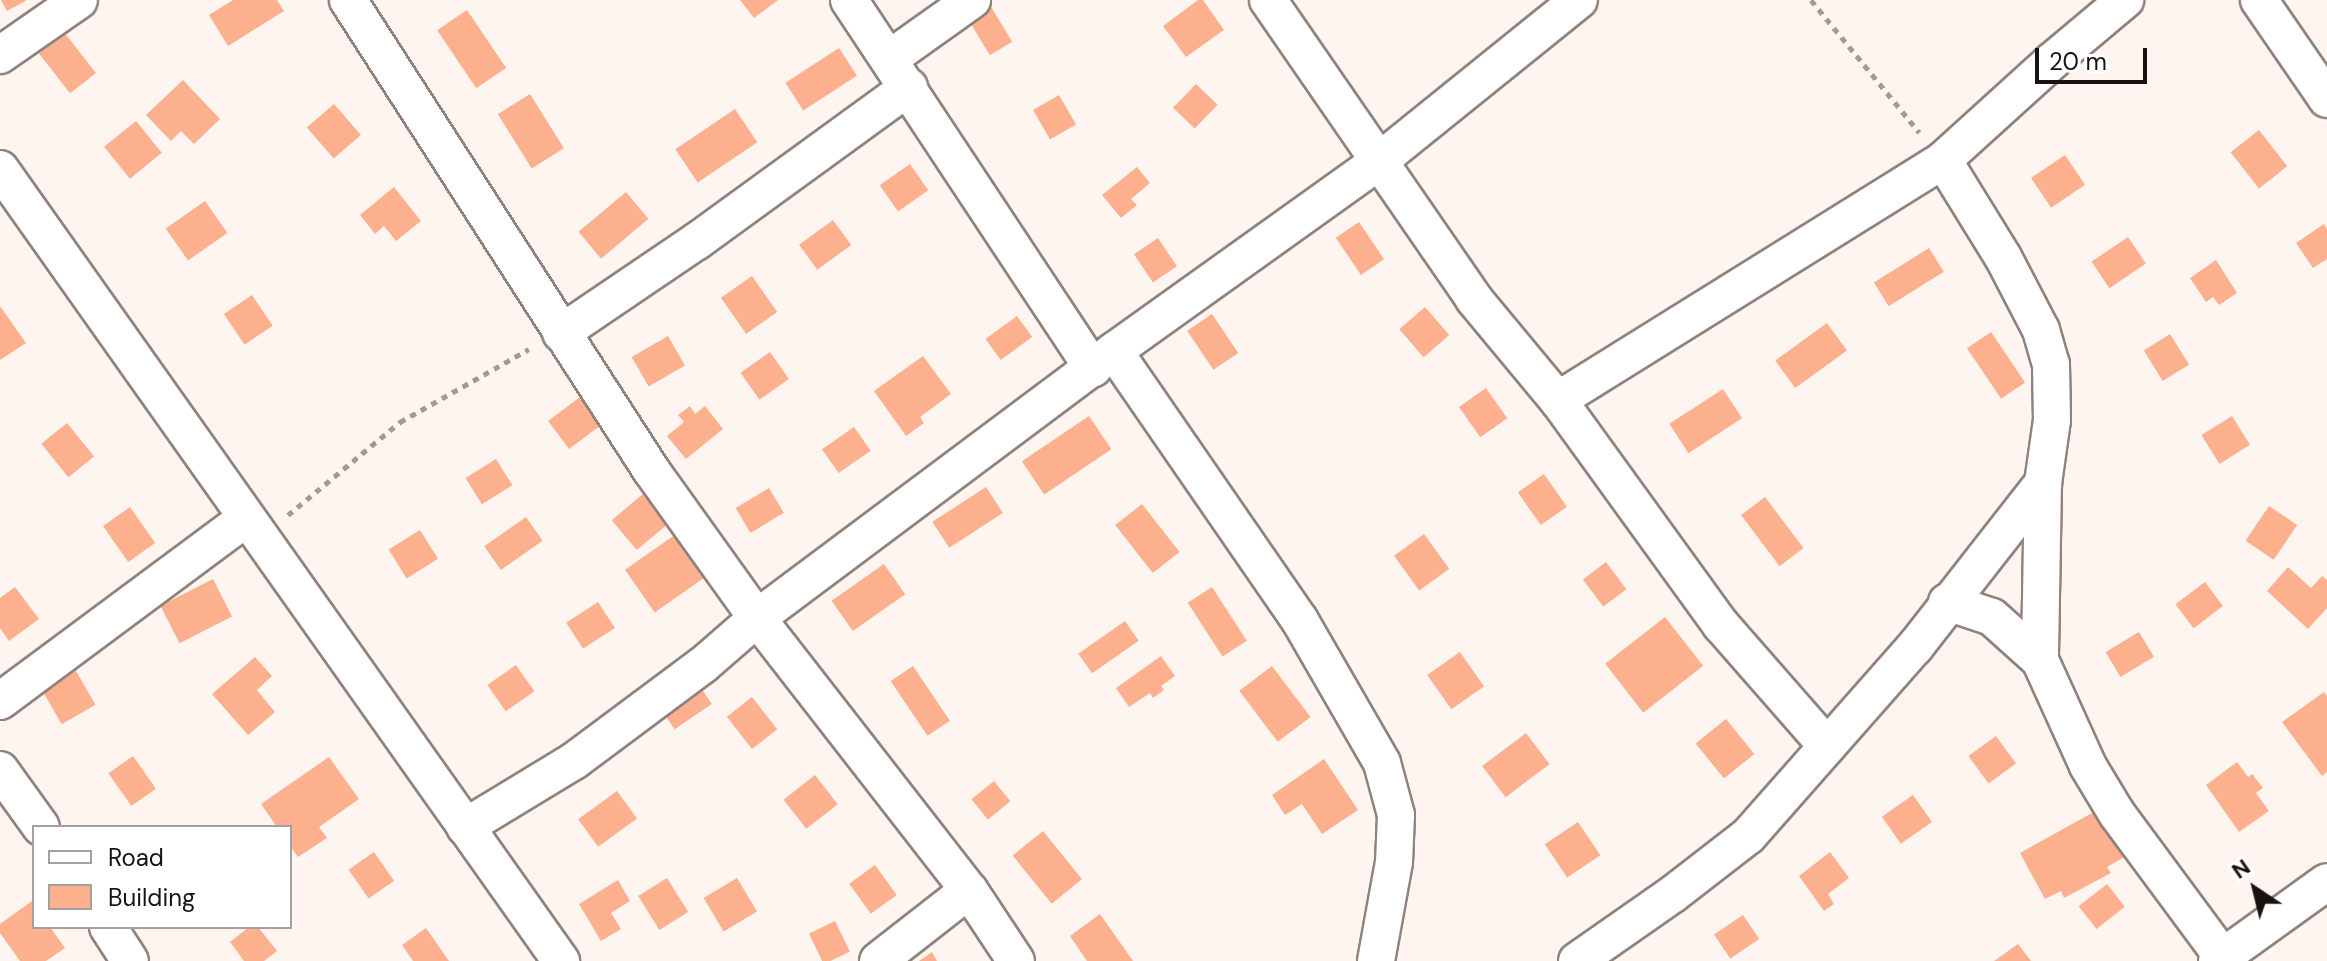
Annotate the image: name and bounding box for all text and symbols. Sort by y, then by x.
scale bar [2039,32,2151,82]
text: 20 m [2049,46,2107,77]
legend [32,825,292,929]
text: Road [108,842,164,873]
north arrow [2215,849,2295,929]
text: N [2226,852,2256,885]
text: Building [108,882,195,913]

